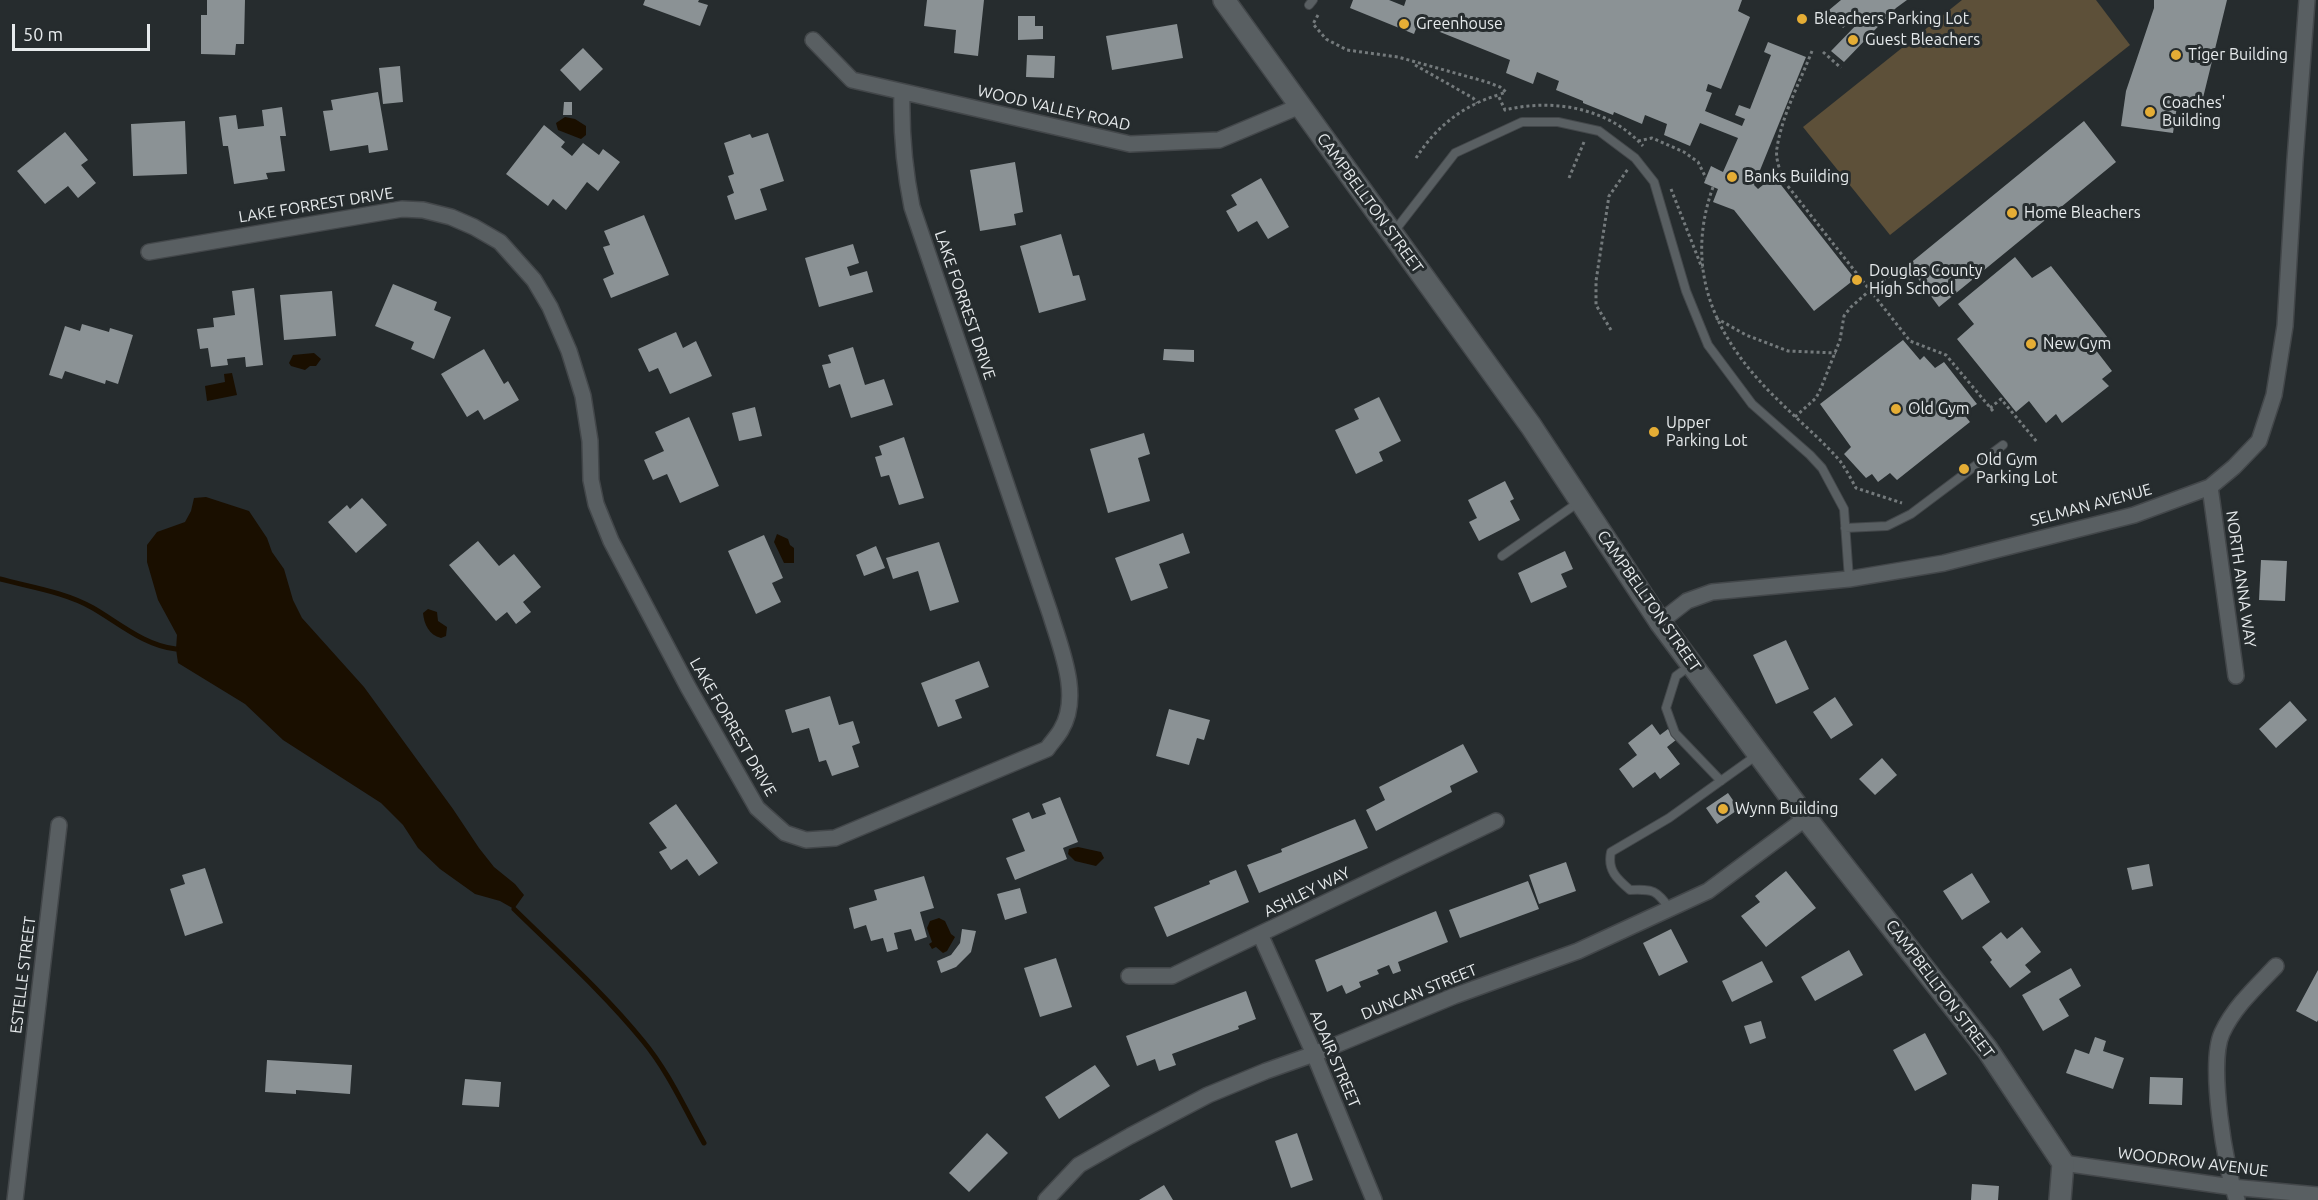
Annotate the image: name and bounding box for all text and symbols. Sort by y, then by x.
place label: Bleachers Parking Lot [1814,9,1969,29]
scale bar [15,12,153,50]
marker: Bleachers Parking Lot [1795,12,1809,26]
place label: Greenhouse [1416,14,1503,34]
marker: Greenhouse [1397,17,1411,31]
text: 50 m [23,24,63,44]
place label: Guest Bleachers [1865,30,1980,50]
marker: Guest Bleachers [1846,33,1860,47]
place label: Tiger Building [2188,45,2288,65]
marker: Tiger Building [2169,48,2183,62]
street label: WOOD VALLEY ROAD [976,81,1132,135]
place label: Coaches' Building [2162,93,2225,131]
marker: Coaches' Building [2143,105,2157,119]
street label: CAMPBELLTON STREET [1313,129,1427,277]
place label: Banks Building [1744,167,1849,187]
marker: Banks Building [1725,170,1739,184]
street label: LAKE FORREST DRIVE [237,183,395,227]
place label: Home Bleachers [2024,203,2141,223]
marker: Home Bleachers [2005,206,2019,220]
street label: LAKE FORREST DRIVE [930,228,1000,382]
place label: Douglas County High School [1869,261,1982,299]
marker: Douglas County High School [1850,273,1864,287]
place label: New Gym [2043,334,2111,354]
marker: New Gym [2024,337,2038,351]
place label: Old Gym [1908,399,1970,419]
marker: Old Gym [1889,402,1903,416]
place label: Upper Parking Lot [1666,413,1747,451]
marker: Upper Parking Lot [1647,425,1661,439]
place label: Old Gym Parking Lot [1976,450,2057,488]
marker: Old Gym Parking Lot [1957,462,1971,476]
street label: SELMAN AVENUE [2028,480,2154,530]
street label: NORTH ANNA WAY [2222,509,2260,649]
street label: CAMPBELLTON STREET [1593,527,1705,675]
street label: LAKE FORREST DRIVE [686,654,780,800]
place label: Wynn Building [1735,799,1838,819]
marker: Wynn Building [1716,802,1730,816]
street label: ASHLEY WAY [1261,863,1353,921]
street label: ESTELLE STREET [6,915,40,1035]
street label: CAMPBELLTON STREET [1882,916,1998,1062]
street label: DUNCAN STREET [1358,960,1480,1024]
street label: ADAIR STREET [1306,1007,1364,1111]
street label: WOODROW AVENUE [2117,1143,2269,1181]

